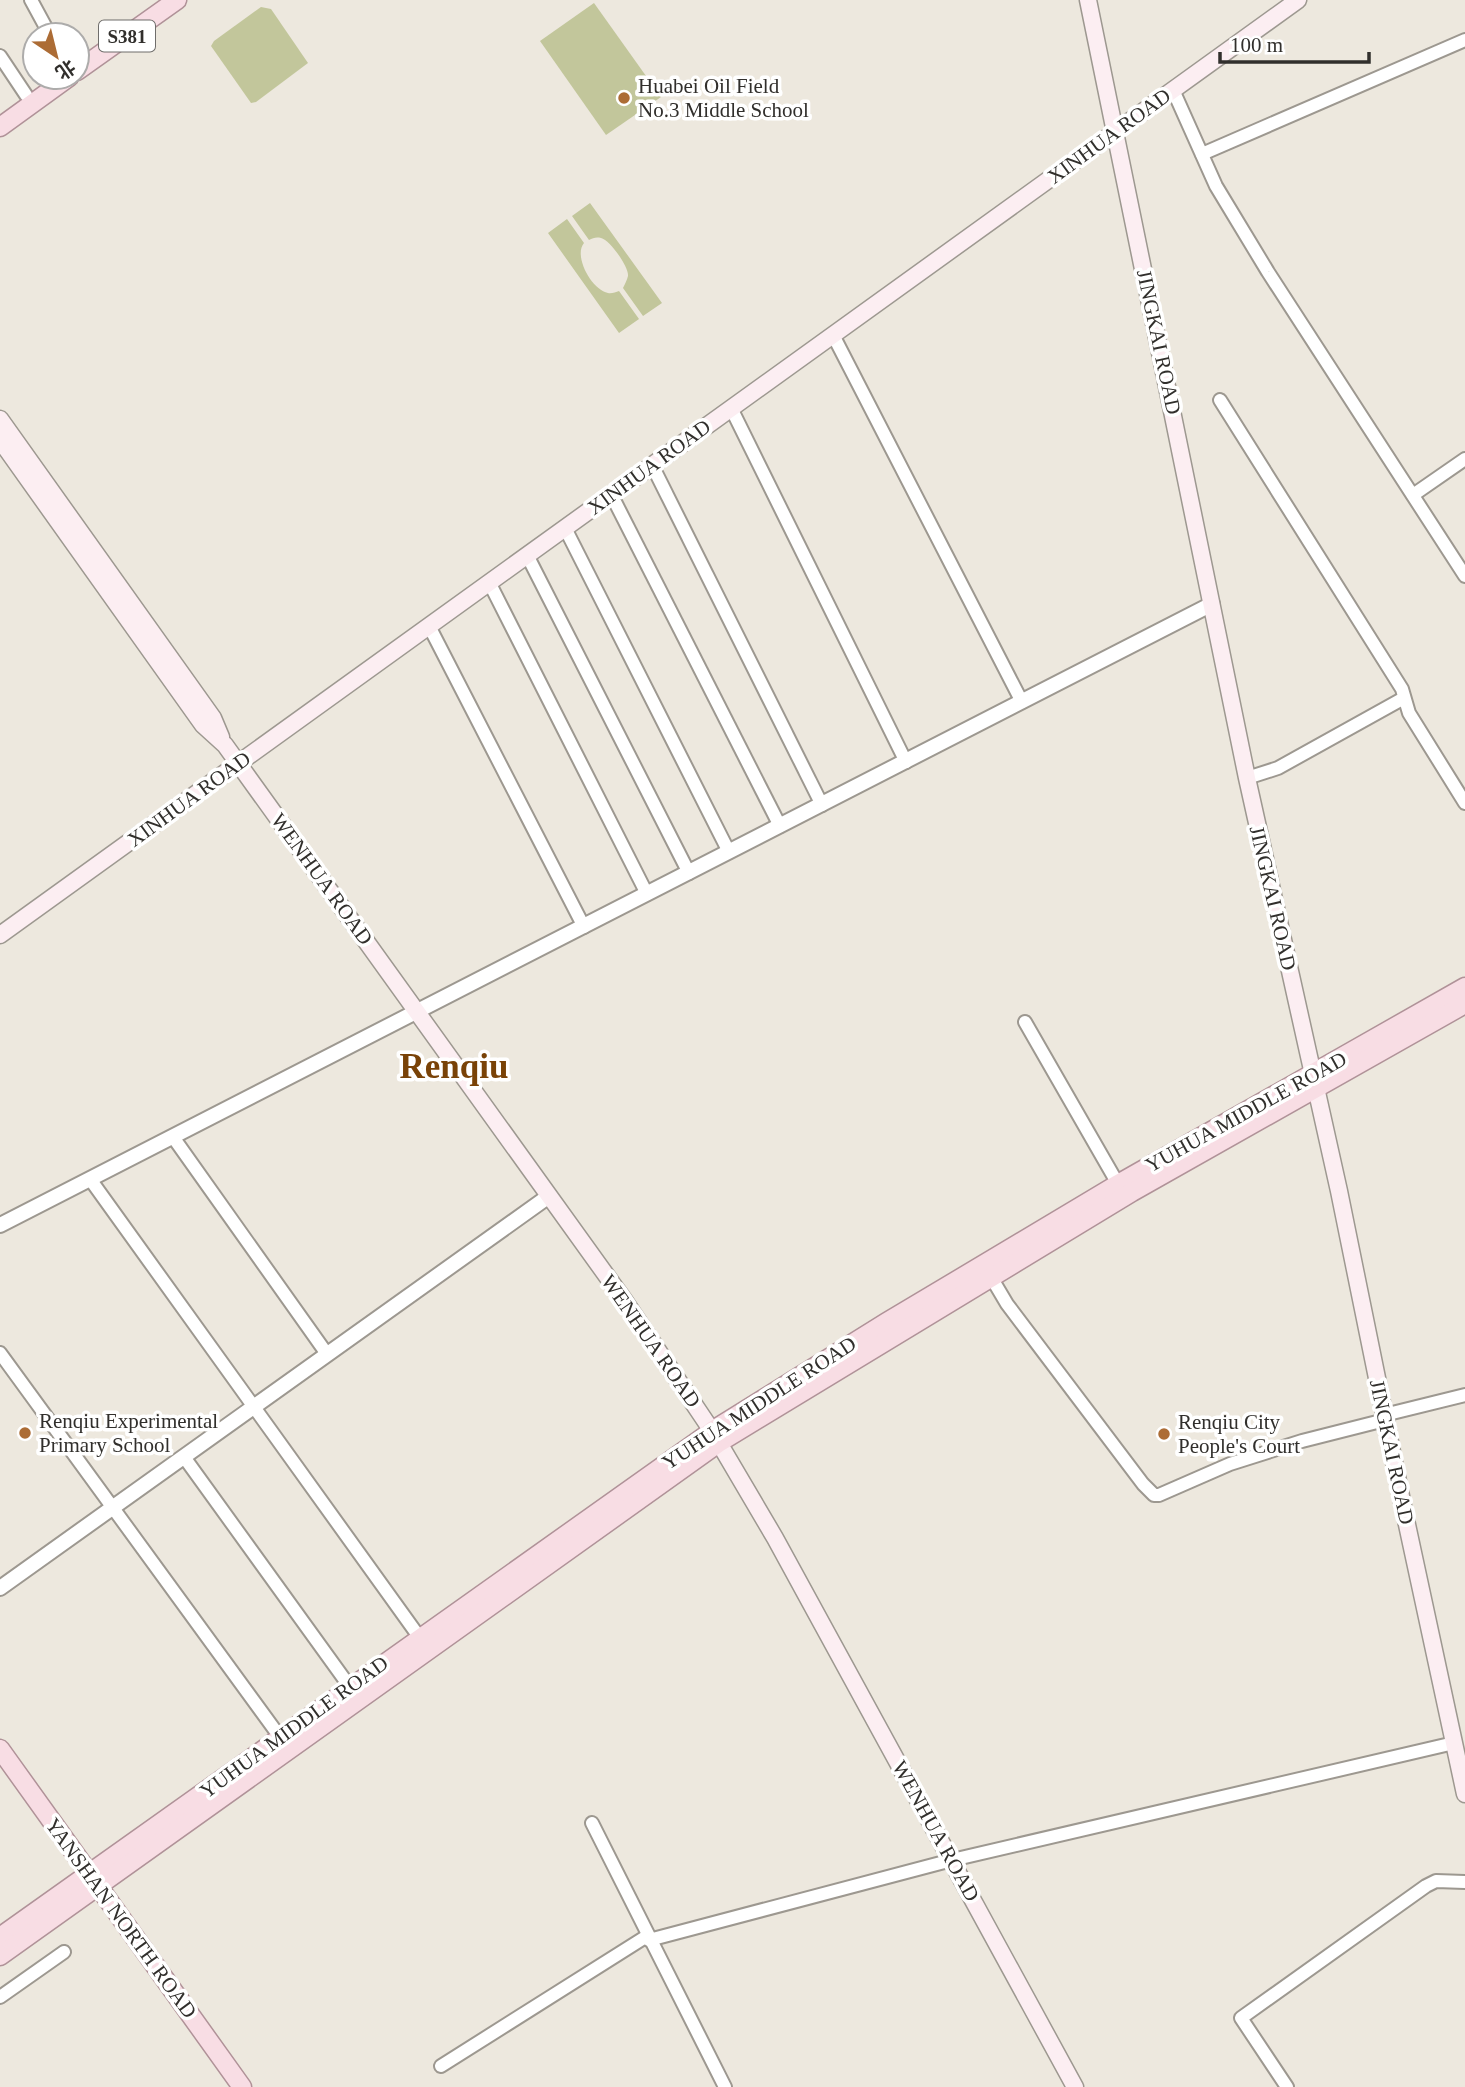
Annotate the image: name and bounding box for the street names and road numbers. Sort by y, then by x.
road number: S381 [99,20,155,52]
street label: XINHUA ROAD [1043,83,1175,189]
street label: JINGKAI ROAD [1132,267,1186,417]
street label: XINHUA ROAD [583,414,715,520]
street label: XINHUA ROAD [123,746,255,852]
street label: WENHUA ROAD [266,808,378,950]
street label: JINGKAI ROAD [1245,823,1301,973]
street label: YUHUA MIDDLE ROAD [1141,1047,1351,1177]
street label: WENHUA ROAD [596,1270,706,1412]
street label: YUHUA MIDDLE ROAD [658,1331,860,1475]
street label: JINGKAI ROAD [1365,1377,1419,1527]
street label: YUHUA MIDDLE ROAD [195,1651,393,1803]
street label: WENHUA ROAD [887,1757,985,1905]
street label: YANSHAN NORTH ROAD [40,1813,202,2023]

